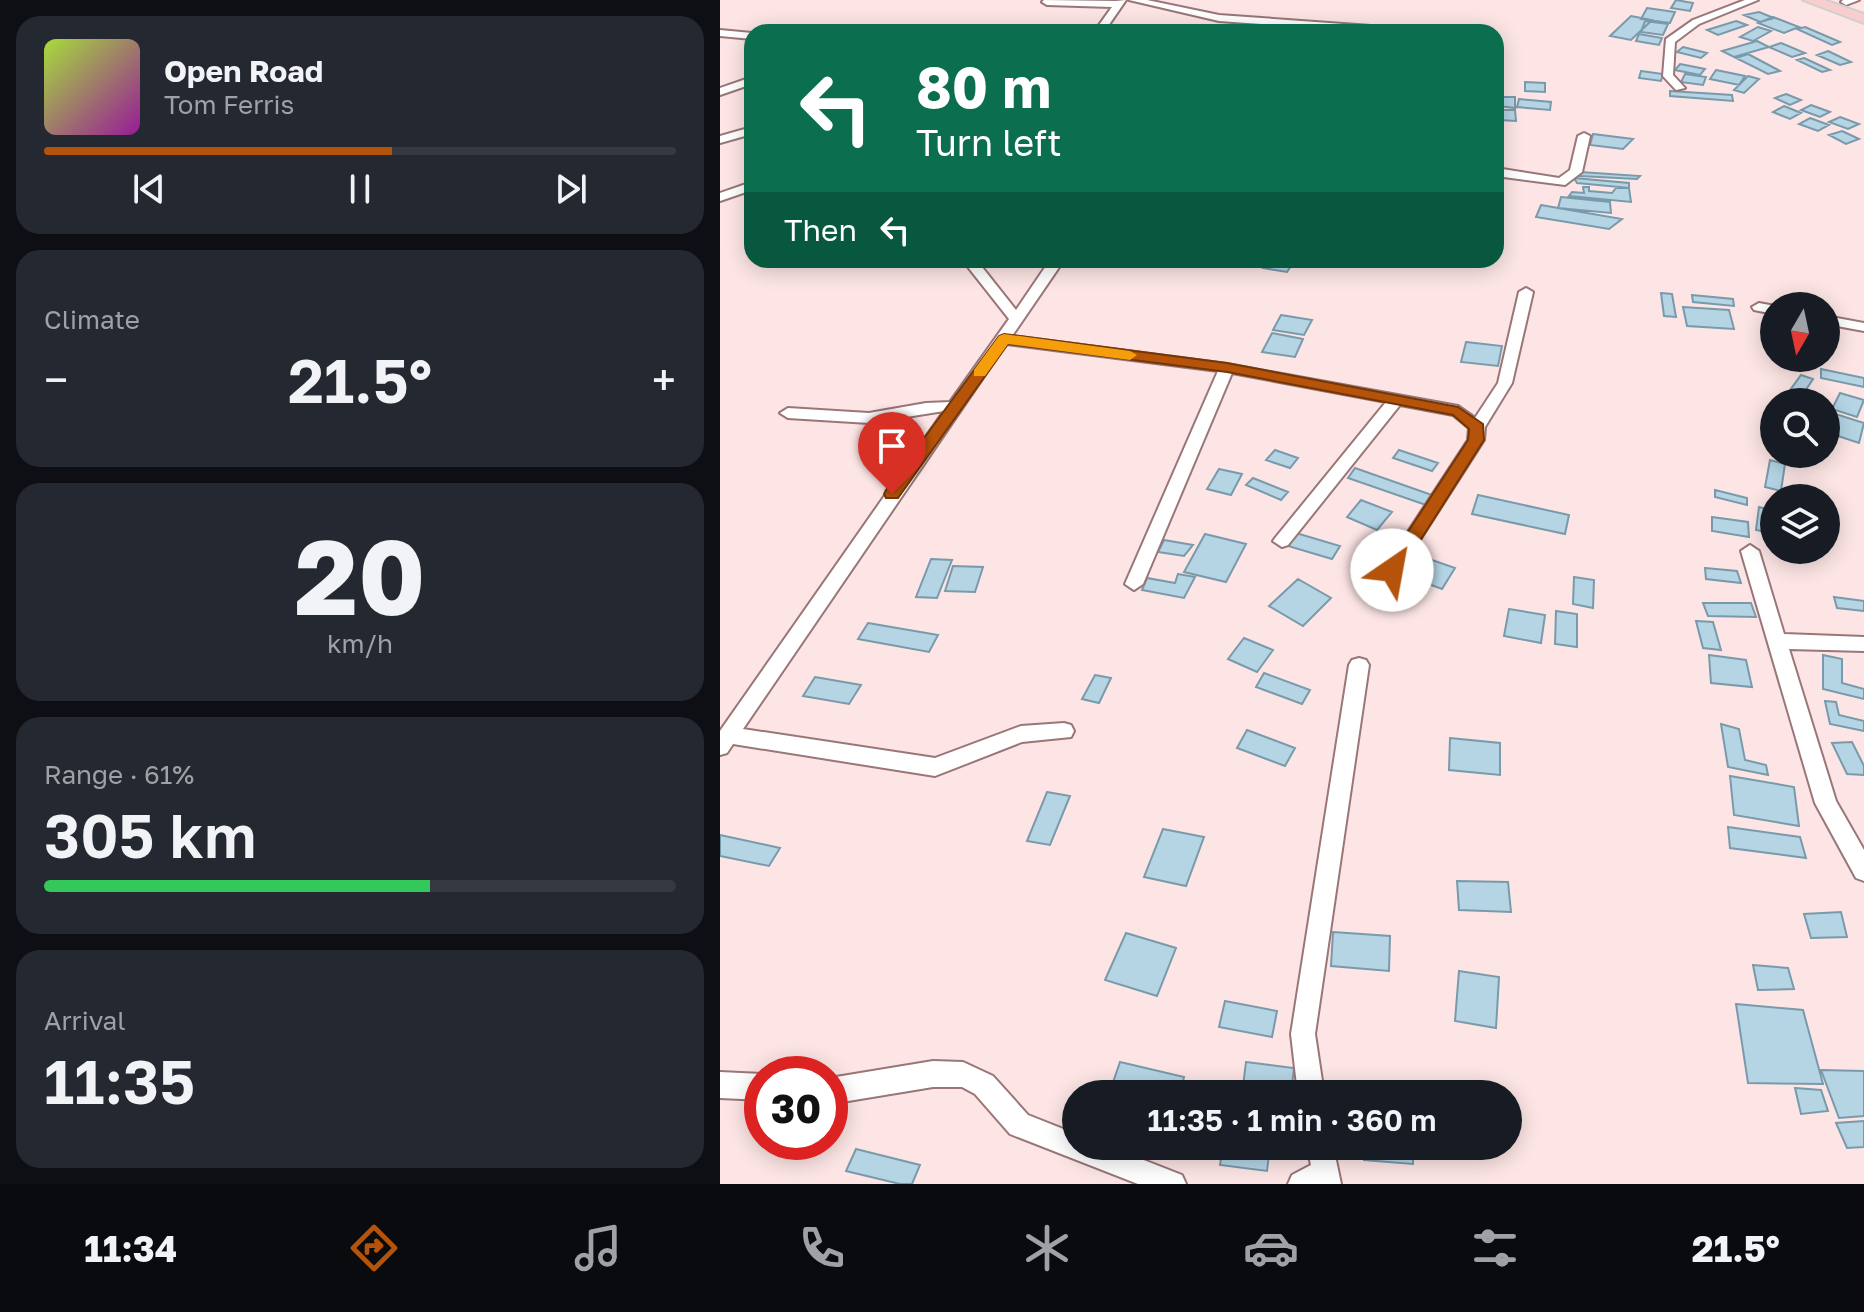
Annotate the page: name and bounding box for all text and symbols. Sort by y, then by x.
text: Open Road [164,53,323,89]
text: 80 m [916,53,1051,120]
icon: left [784,56,888,160]
text: Tom Ferris [164,89,294,120]
text: Turn left [916,121,1062,164]
icon: previous [127,167,171,211]
icon: pause [338,167,382,211]
icon: next [549,167,593,211]
icon: left [873,208,917,252]
text: Then [784,212,857,248]
north arrow [1760,292,1840,372]
map controls [1760,292,1840,564]
text: Climate [44,304,140,335]
text: 21.5° [288,344,432,416]
text: − [44,353,68,406]
text: + [652,353,676,406]
button: search [1760,388,1840,468]
pin [858,412,926,494]
icon: arrive [870,424,914,468]
button: layers [1760,484,1840,564]
text: 20 [294,513,426,638]
position arrow [1350,528,1434,612]
text: km/h [327,628,393,659]
text: Range · 61% [44,759,194,790]
text: 305 km [44,799,257,871]
text: Arrival [44,1005,125,1036]
text: 11:35 [44,1045,195,1117]
speed limit sign: 30 [744,1056,848,1160]
text: 11:35 · 1 min · 360 m [1147,1102,1437,1138]
icon: directions [346,1220,402,1276]
icon: music [570,1220,626,1276]
icon: phone [794,1220,850,1276]
icon: climate [1019,1220,1075,1276]
icon: car [1243,1220,1299,1276]
icon: filters [1467,1220,1523,1276]
text: 11:34 [84,1227,177,1270]
text: 21.5° [1692,1227,1780,1270]

